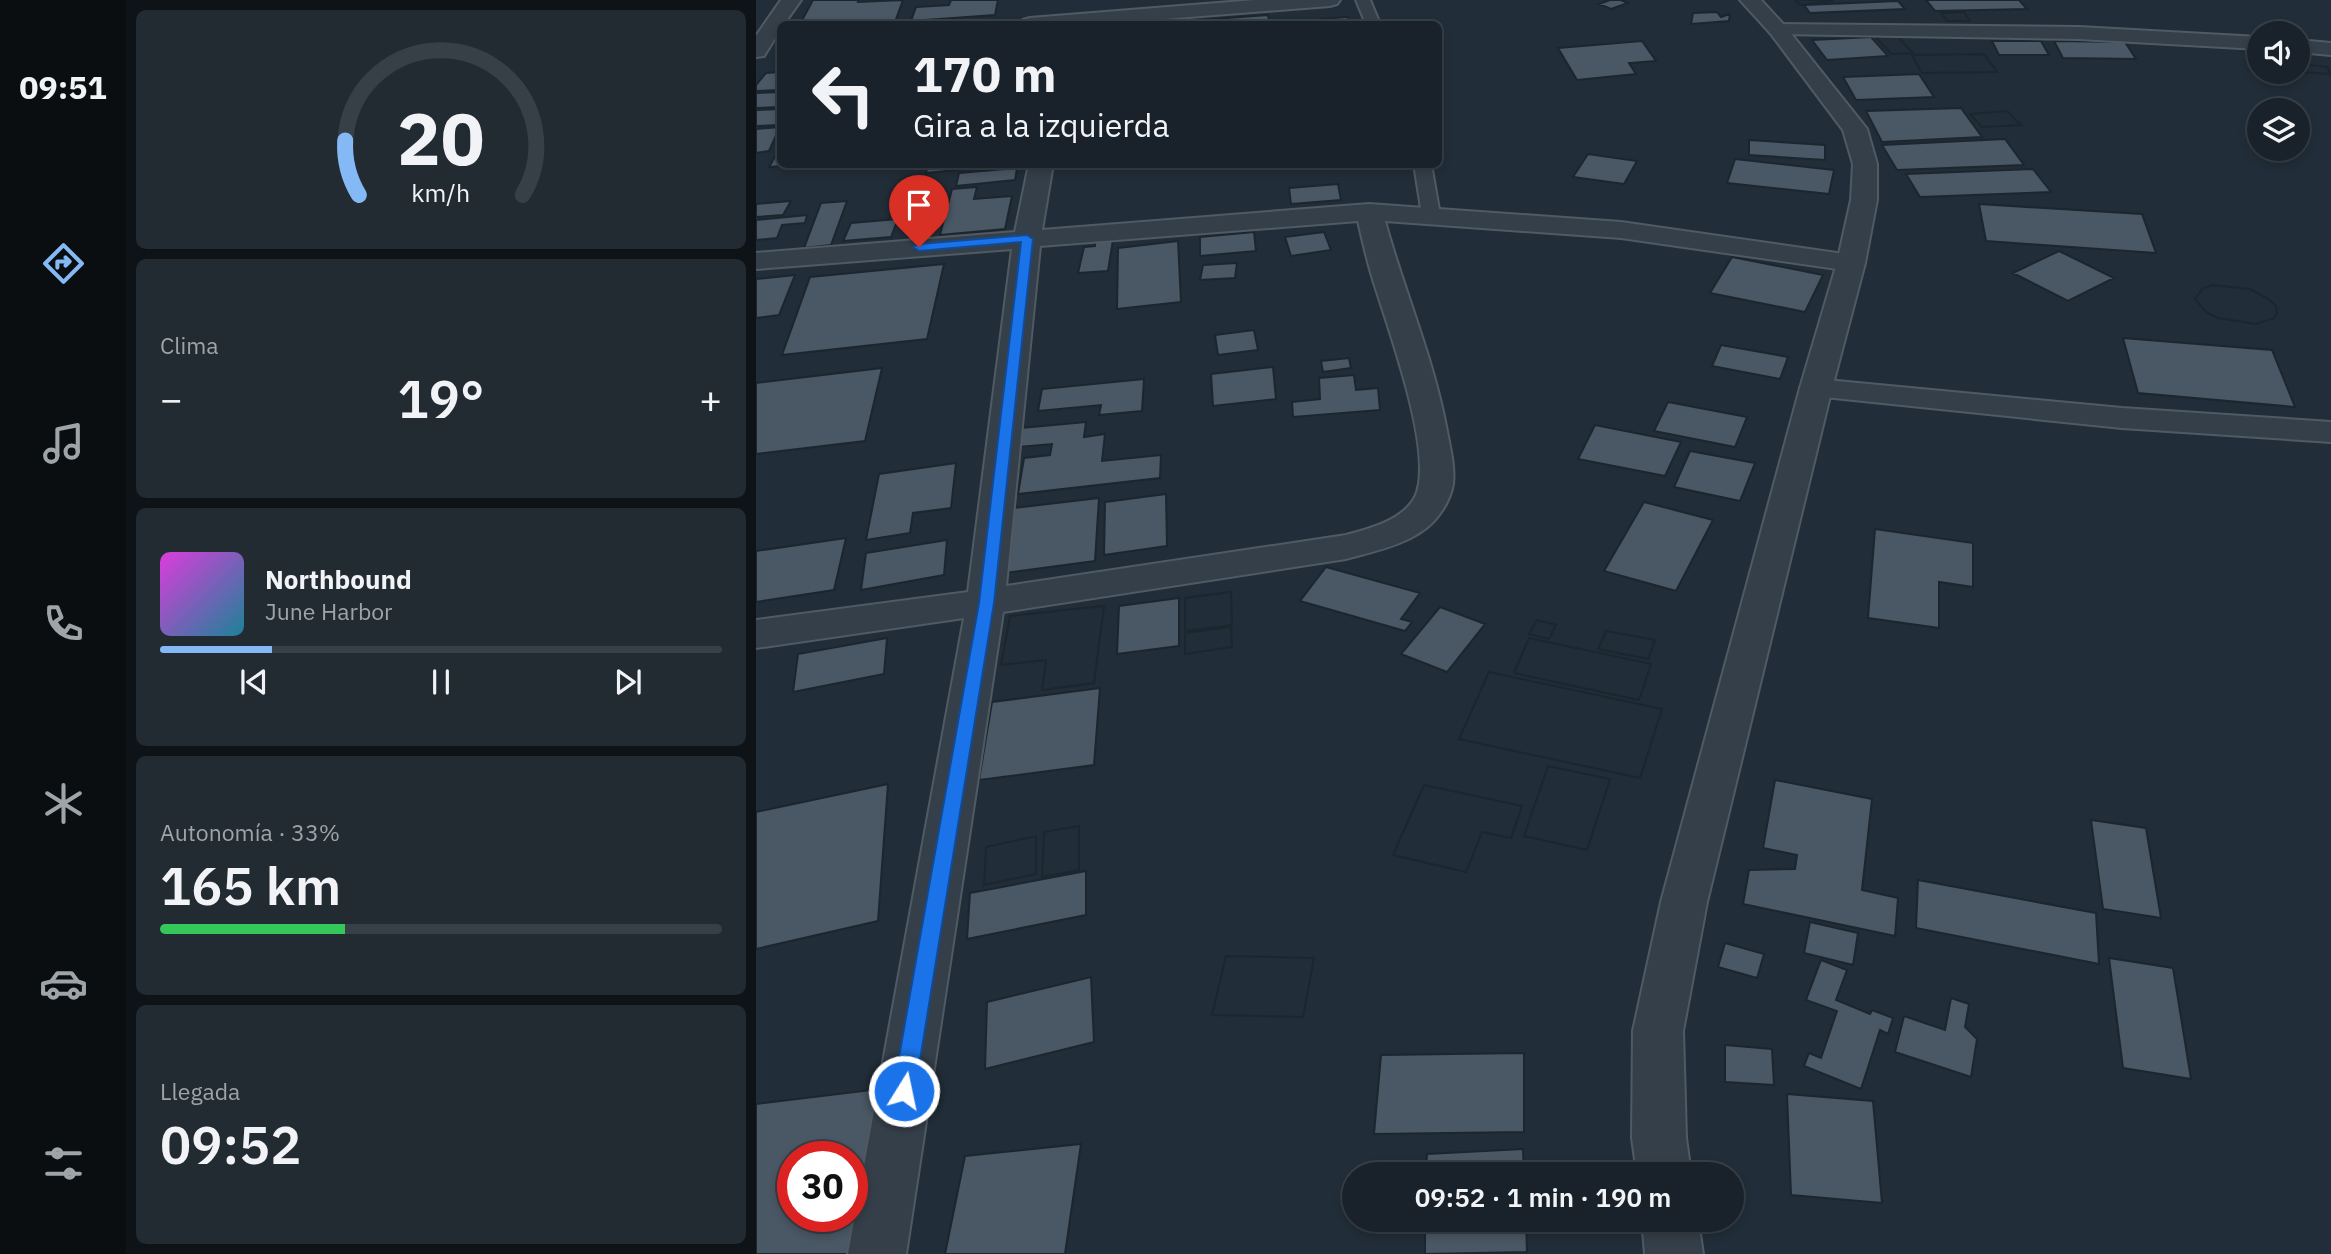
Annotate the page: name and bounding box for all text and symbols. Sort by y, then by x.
map controls [2247,21,2310,161]
button: sound [2247,21,2310,84]
text: 170 m [913,42,1057,105]
icon: left [798,49,889,140]
text: 09:51 [19,66,107,108]
text: 20 [397,91,485,186]
button: layers [2247,98,2310,161]
text: Gira a la izquierda [913,104,1170,146]
pin [889,175,949,247]
text: km/h [412,176,470,209]
icon: arrive [900,186,938,224]
icon: directions [39,239,88,288]
text: Clima [160,330,219,360]
text: 19° [398,365,484,432]
text: − [160,374,183,423]
text: + [699,374,722,423]
icon: music [39,419,88,468]
text: Northbound [265,562,412,596]
text: June Harbor [265,596,393,626]
icon: phone [39,599,88,648]
icon: previous [235,663,273,701]
icon: pause [422,663,460,701]
icon: next [609,663,647,701]
icon: climate [39,779,88,828]
text: Autonomía · 33% [160,817,340,847]
text: 165 km [160,852,341,919]
icon: car [39,959,88,1008]
position arrow [867,1054,941,1128]
text: Llegada [160,1076,240,1106]
text: 09:52 [160,1111,301,1178]
icon: filters [39,1139,88,1188]
speed limit sign: 30 [777,1141,868,1232]
text: 09:52 · 1 min · 190 m [1415,1180,1671,1214]

